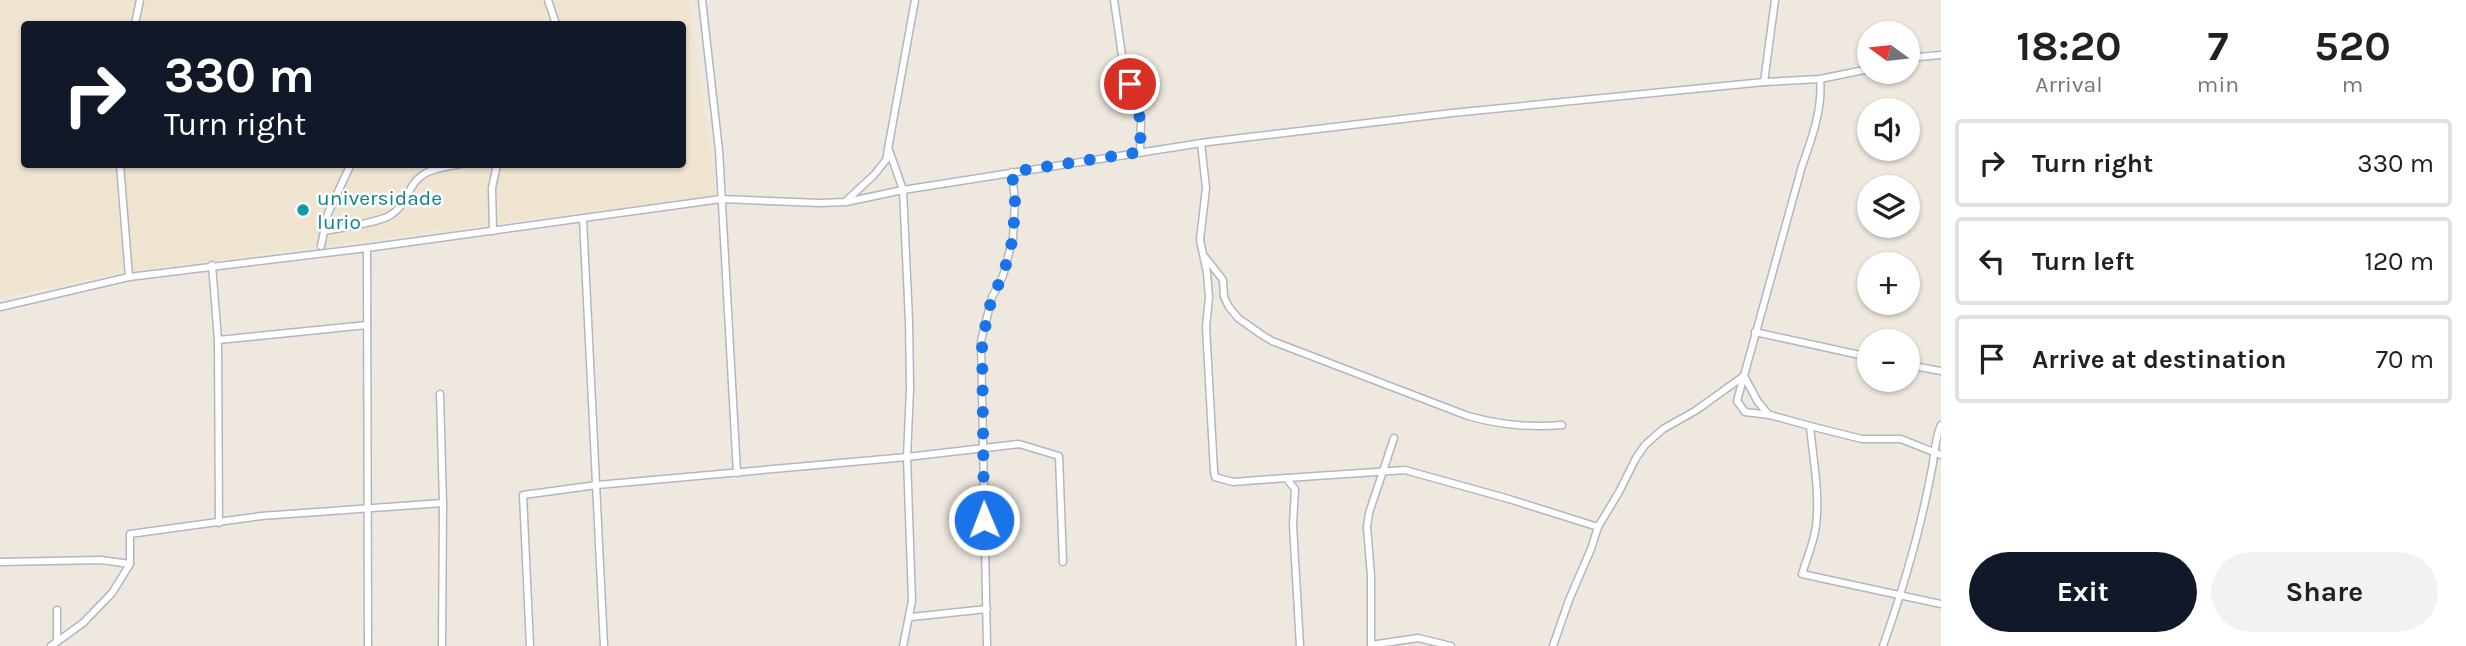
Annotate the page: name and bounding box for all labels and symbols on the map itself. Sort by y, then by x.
north arrow [1857,21,1920,84]
pin [1100,54,1160,114]
place label: universidade lurio [317,186,442,234]
marker: universidade lurio [295,202,311,218]
position arrow [947,483,1021,557]

